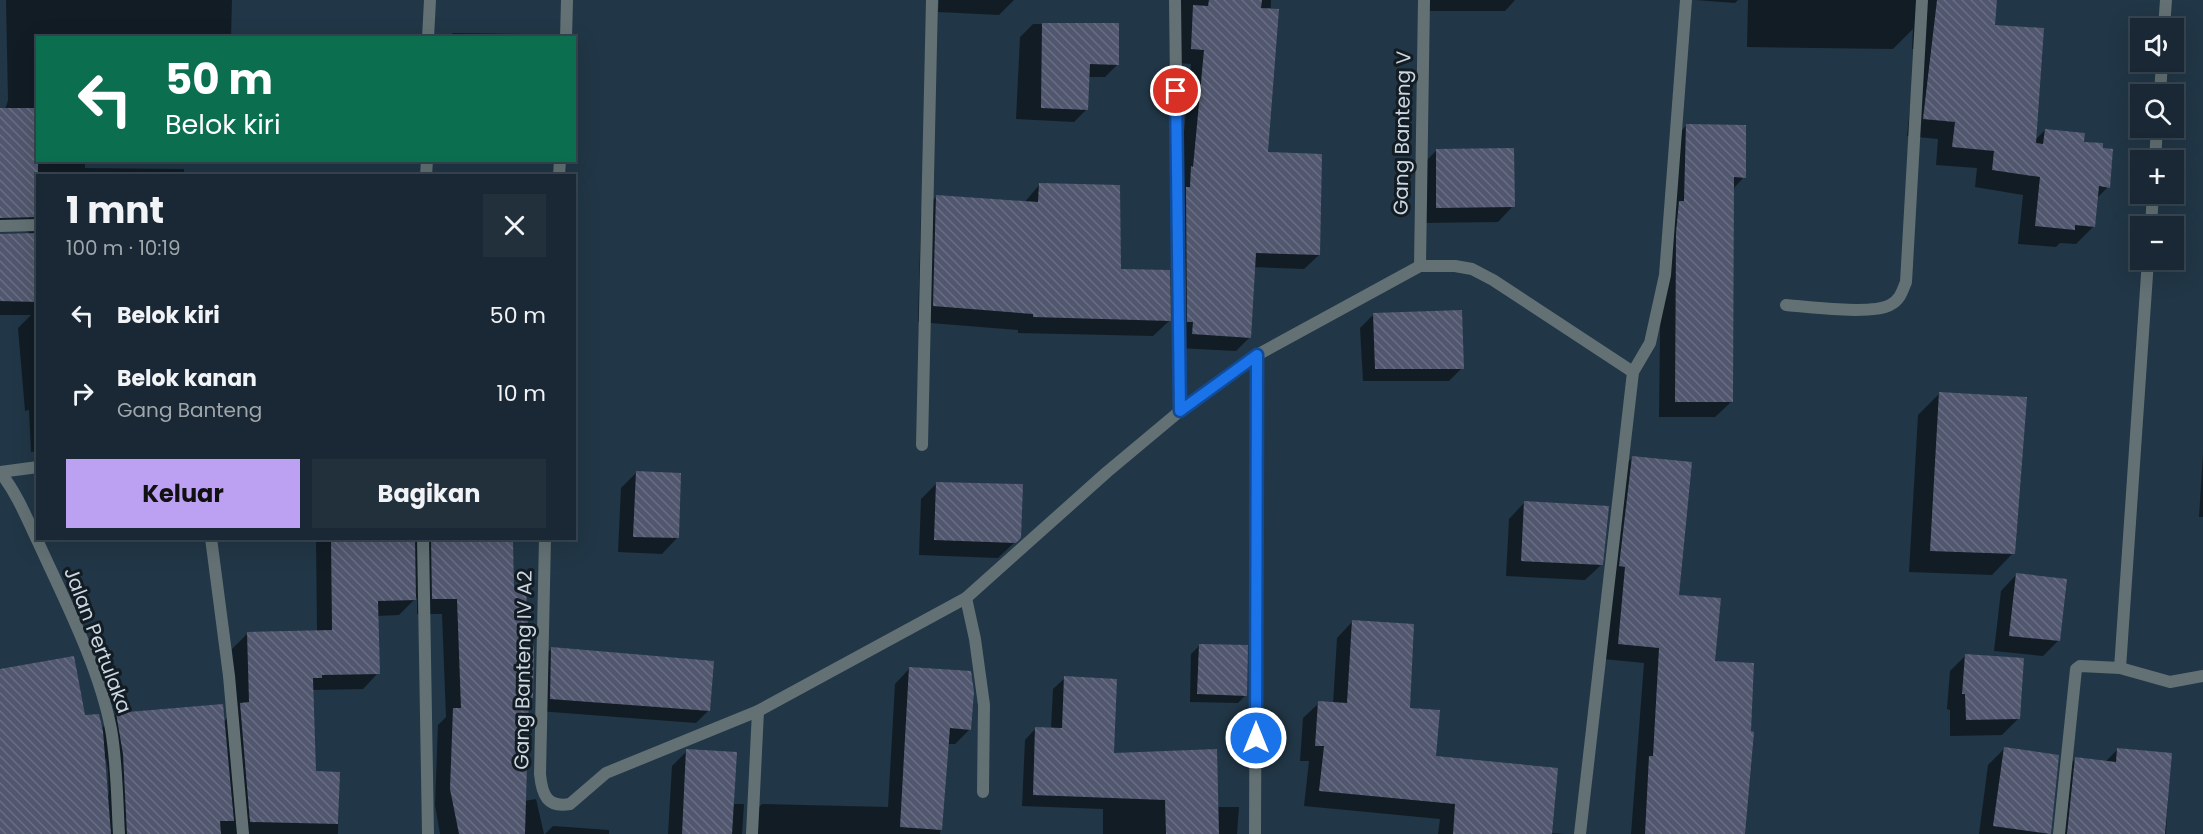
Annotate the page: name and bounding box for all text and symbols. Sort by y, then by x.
map controls [2130,18,2184,270]
button: sound [2130,18,2184,72]
text: 50 m [165,50,273,109]
street label: Gang Banteng V [1387,50,1417,215]
icon: left [66,60,144,138]
pin [1150,65,1201,116]
icon: arrive [1159,74,1192,107]
button: search [2130,84,2184,138]
text: Belok kiri [165,106,281,143]
button: + [2130,150,2184,204]
text: 1 mnt [66,185,164,236]
button: close [483,194,546,257]
button: − [2130,216,2184,270]
text: 100 m · 10:19 [66,234,181,262]
icon: left [66,299,99,332]
text: Belok kiri [117,300,220,331]
text: 50 m [490,300,546,331]
text: Belok kanan [117,363,257,394]
icon: right [66,377,99,410]
text: 10 m [497,378,546,409]
text: Gang Banteng [117,396,262,424]
button: Keluar [66,459,300,528]
button: Bagikan [312,459,546,528]
street label: Jalan Pertulaka [57,563,139,717]
street label: Gang Banteng IV A2 [507,570,539,770]
position arrow [1224,706,1288,770]

